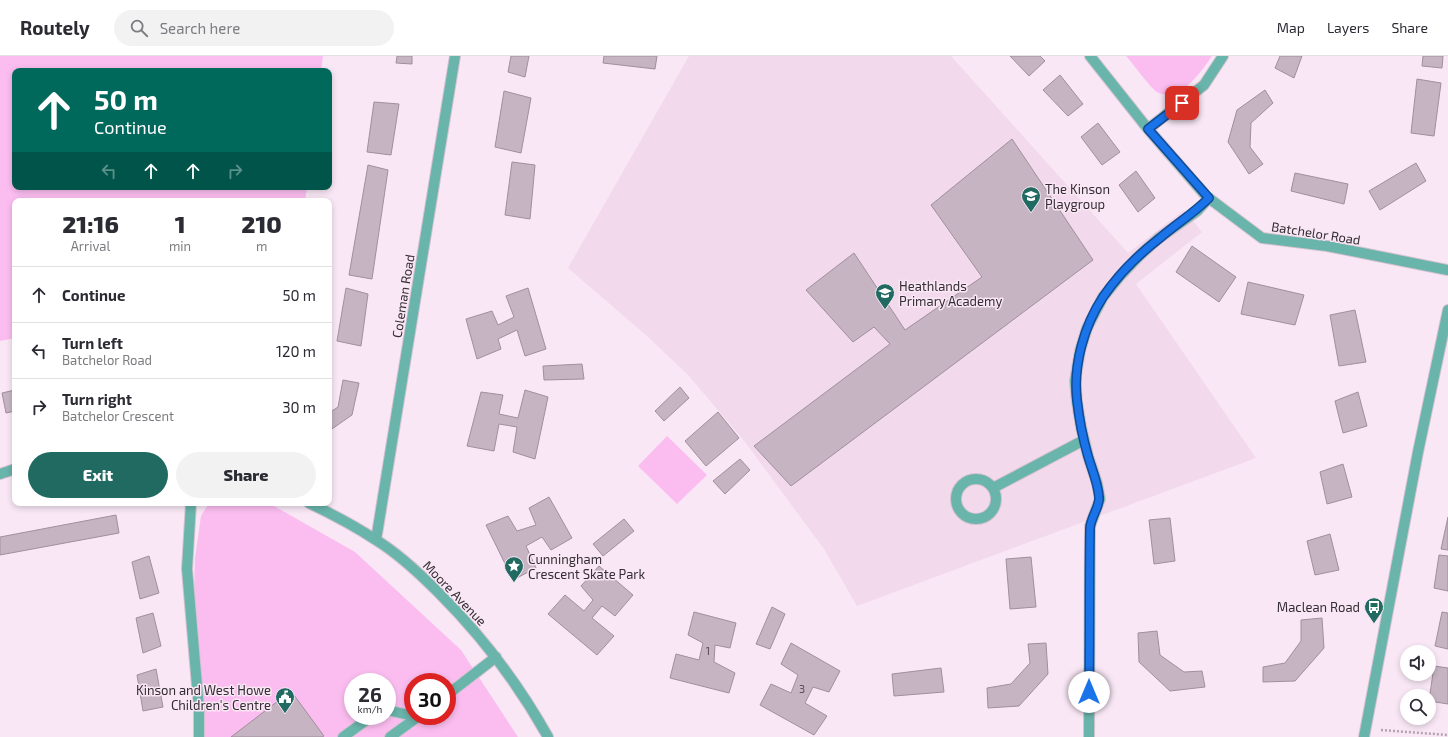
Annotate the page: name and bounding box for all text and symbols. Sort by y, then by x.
search box [114,10,394,46]
text: Routely [20,16,90,39]
icon: search [128,17,150,39]
text: Search here [160,19,240,37]
text: Map [1277,19,1305,36]
text: Layers [1327,19,1369,36]
text: Share [1391,19,1428,36]
text: 50 m [94,82,158,116]
icon: ahead [28,84,80,136]
pin [1165,86,1199,120]
icon: arrive [1171,92,1193,114]
text: Continue [94,116,167,138]
icon: left [98,160,120,182]
icon: ahead [140,160,162,182]
icon: ahead [182,160,204,182]
icon: right [224,160,246,182]
place label: The Kinson Playgroup [1045,181,1110,212]
school or university icon: The Kinson Playgroup [1020,185,1042,213]
text: 21:16 [62,209,119,238]
text: 1 [175,209,185,238]
text: 210 [241,209,282,238]
street label: Batchelor Road [1270,218,1362,248]
text: Arrival [71,238,110,254]
text: min [169,238,191,254]
text: m [256,238,267,254]
street label: Coleman Road [388,253,418,339]
place label: Heathlands Primary Academy [899,278,1002,309]
school or university icon: Heathlands Primary Academy [874,282,896,310]
icon: ahead [28,284,50,306]
text: Continue [62,286,125,304]
text: 50 m [282,286,316,304]
text: Turn left [62,334,123,352]
icon: left [28,340,50,362]
text: 120 m [276,342,316,360]
text: Batchelor Road [62,352,152,368]
text: Turn right [62,390,132,408]
icon: right [28,396,50,418]
text: 30 m [282,398,316,416]
text: Batchelor Crescent [62,408,174,424]
button: Exit [28,452,168,498]
button: Share [176,452,316,498]
place label: Cunningham Crescent Skate Park [528,551,646,582]
place icon: Cunningham Crescent Skate Park [503,555,525,583]
street label: Moore Avenue [420,557,490,629]
bus stop icon: Maclean Road [1363,596,1385,624]
place label: Maclean Road [1277,599,1360,615]
house number: 1 [706,644,710,657]
map controls [1400,645,1436,725]
button: sound [1400,645,1436,681]
position arrow [1068,671,1110,713]
speed limit sign: 30 [404,673,456,725]
place label: Kinson and West Howe Children's Centre [136,682,271,713]
text: 26 [358,682,382,706]
house number: 3 [799,682,805,695]
public building icon: Kinson and West Howe Children's Centre [274,686,296,714]
button: search [1400,689,1436,725]
text: km/h [358,703,382,715]

